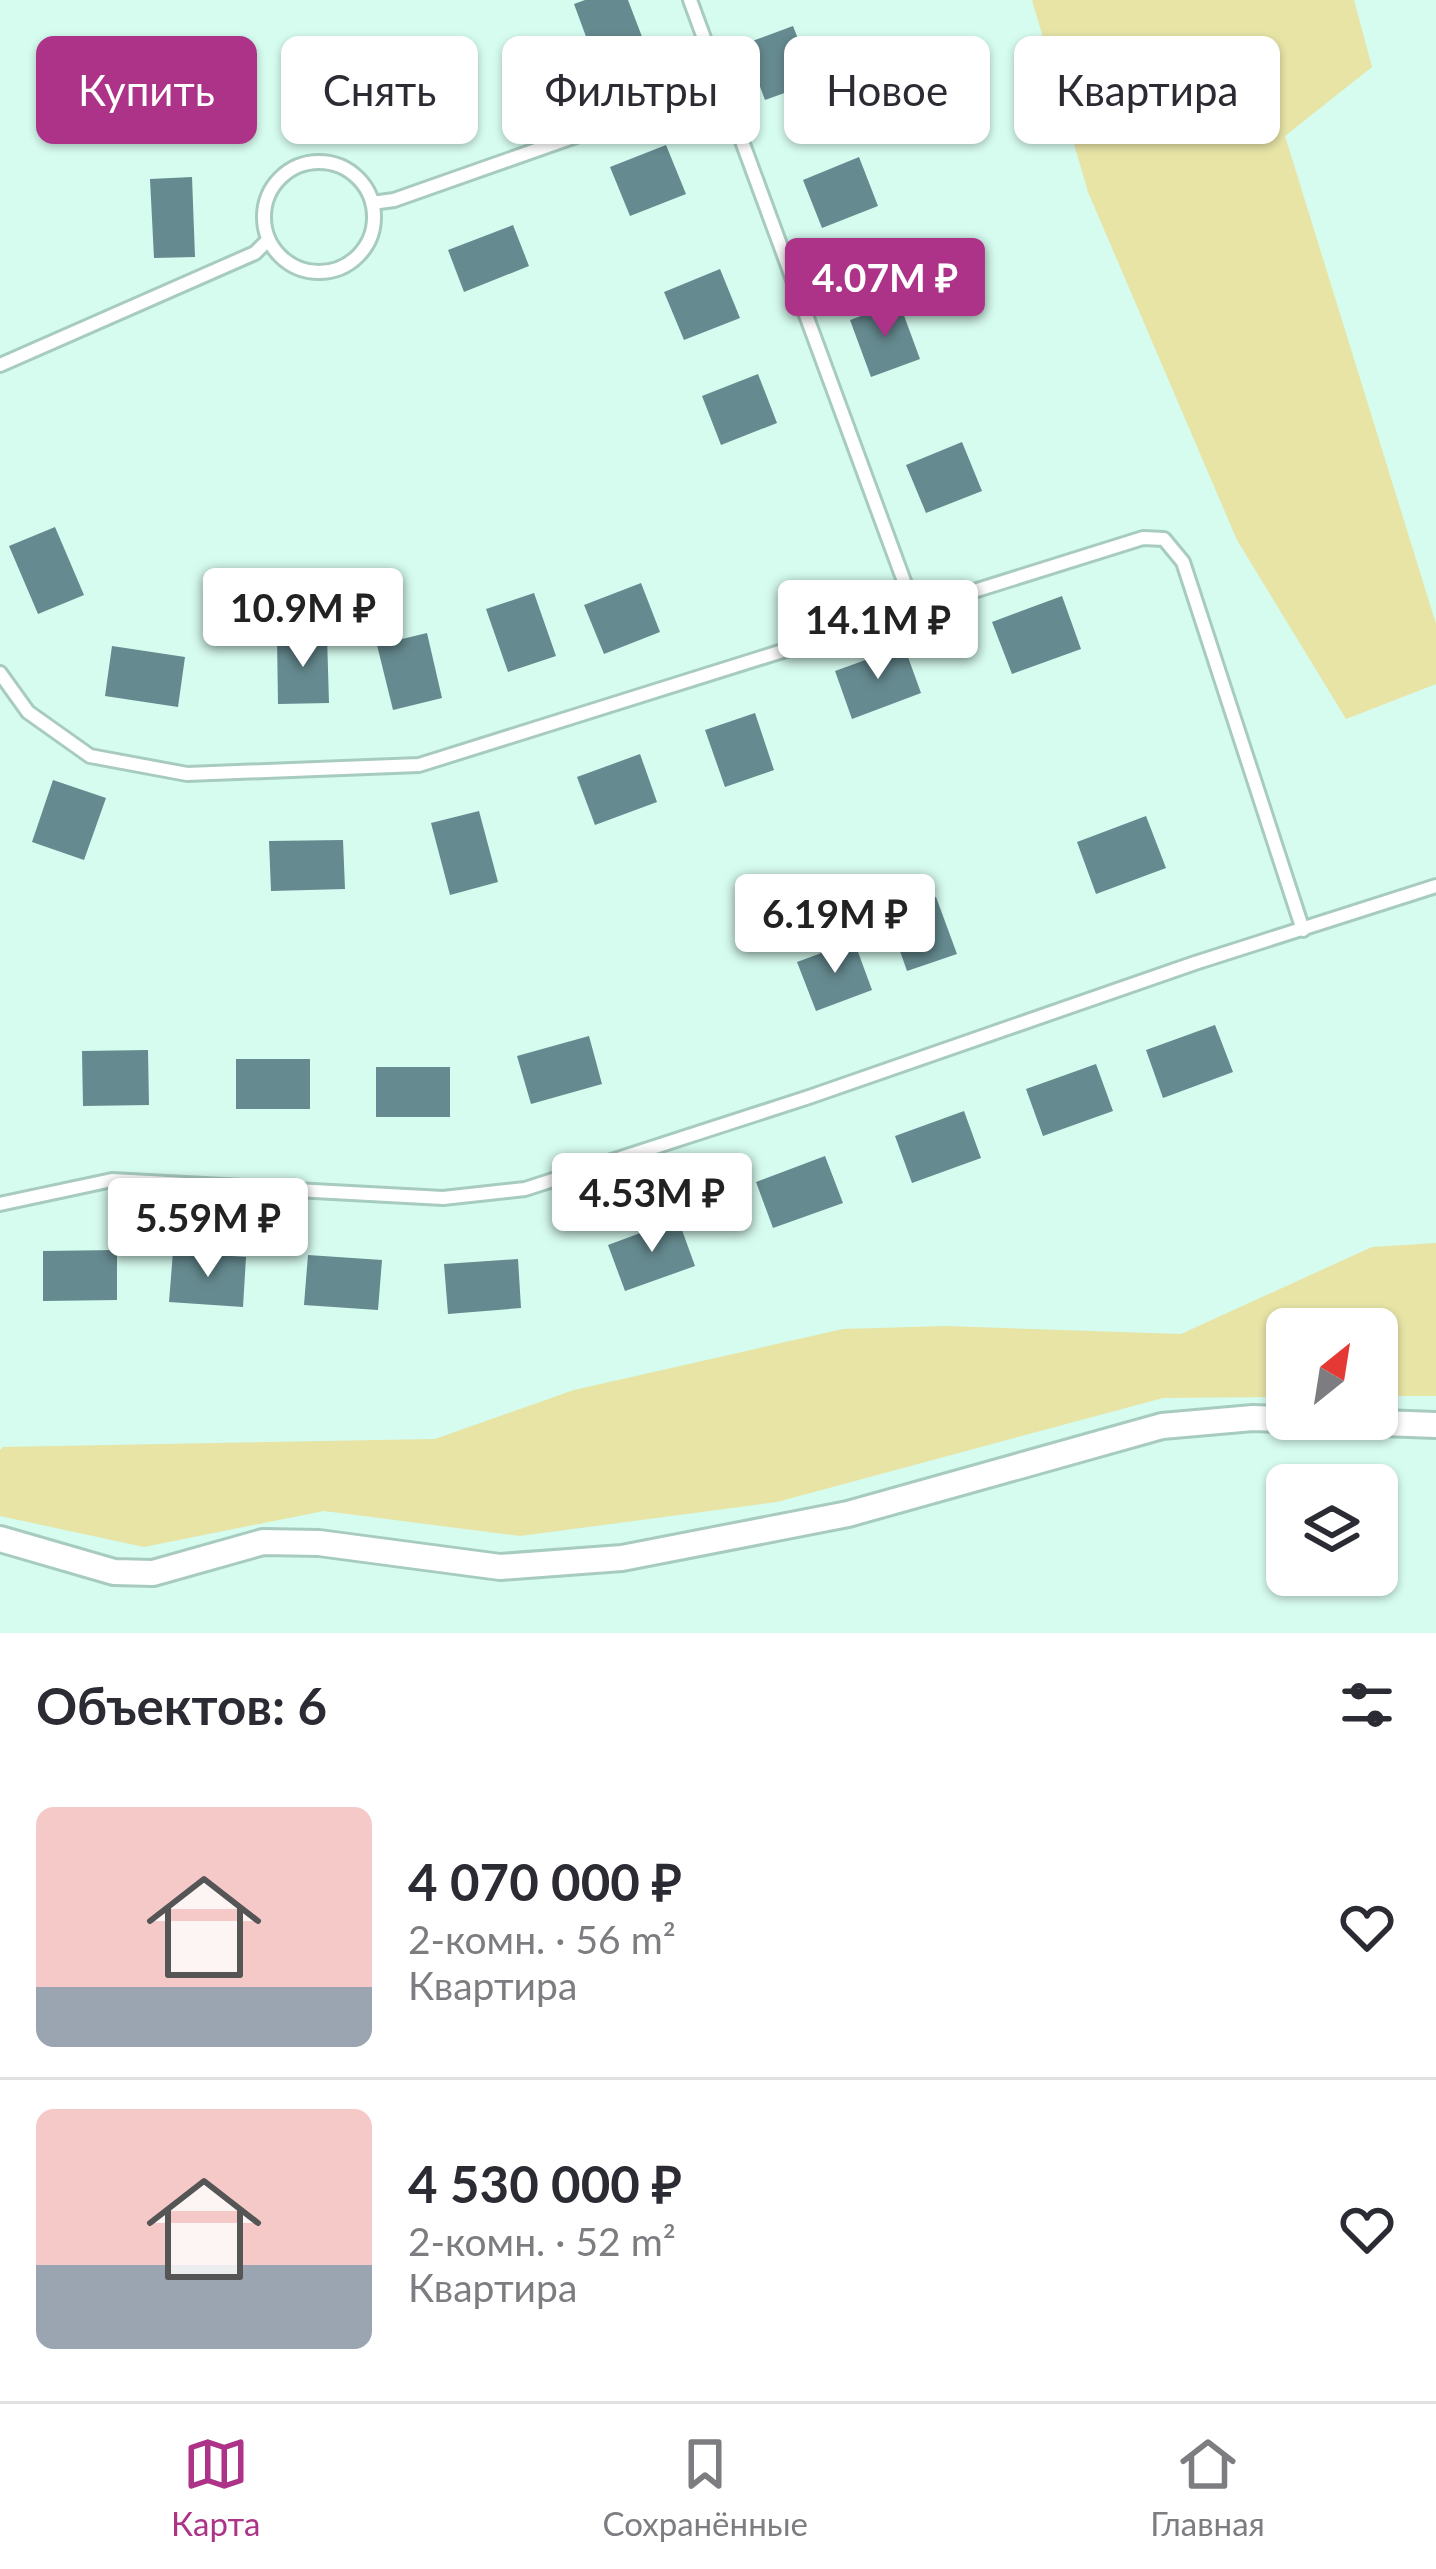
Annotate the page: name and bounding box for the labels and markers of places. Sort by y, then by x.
pin: 4.07M ₽ [774,238,996,340]
pin: 10.9M ₽ [192,568,414,670]
pin: 14.1M ₽ [767,580,989,682]
pin: 6.19M ₽ [724,874,946,976]
pin: 4.53M ₽ [541,1153,763,1255]
pin: 5.59M ₽ [97,1178,319,1280]

